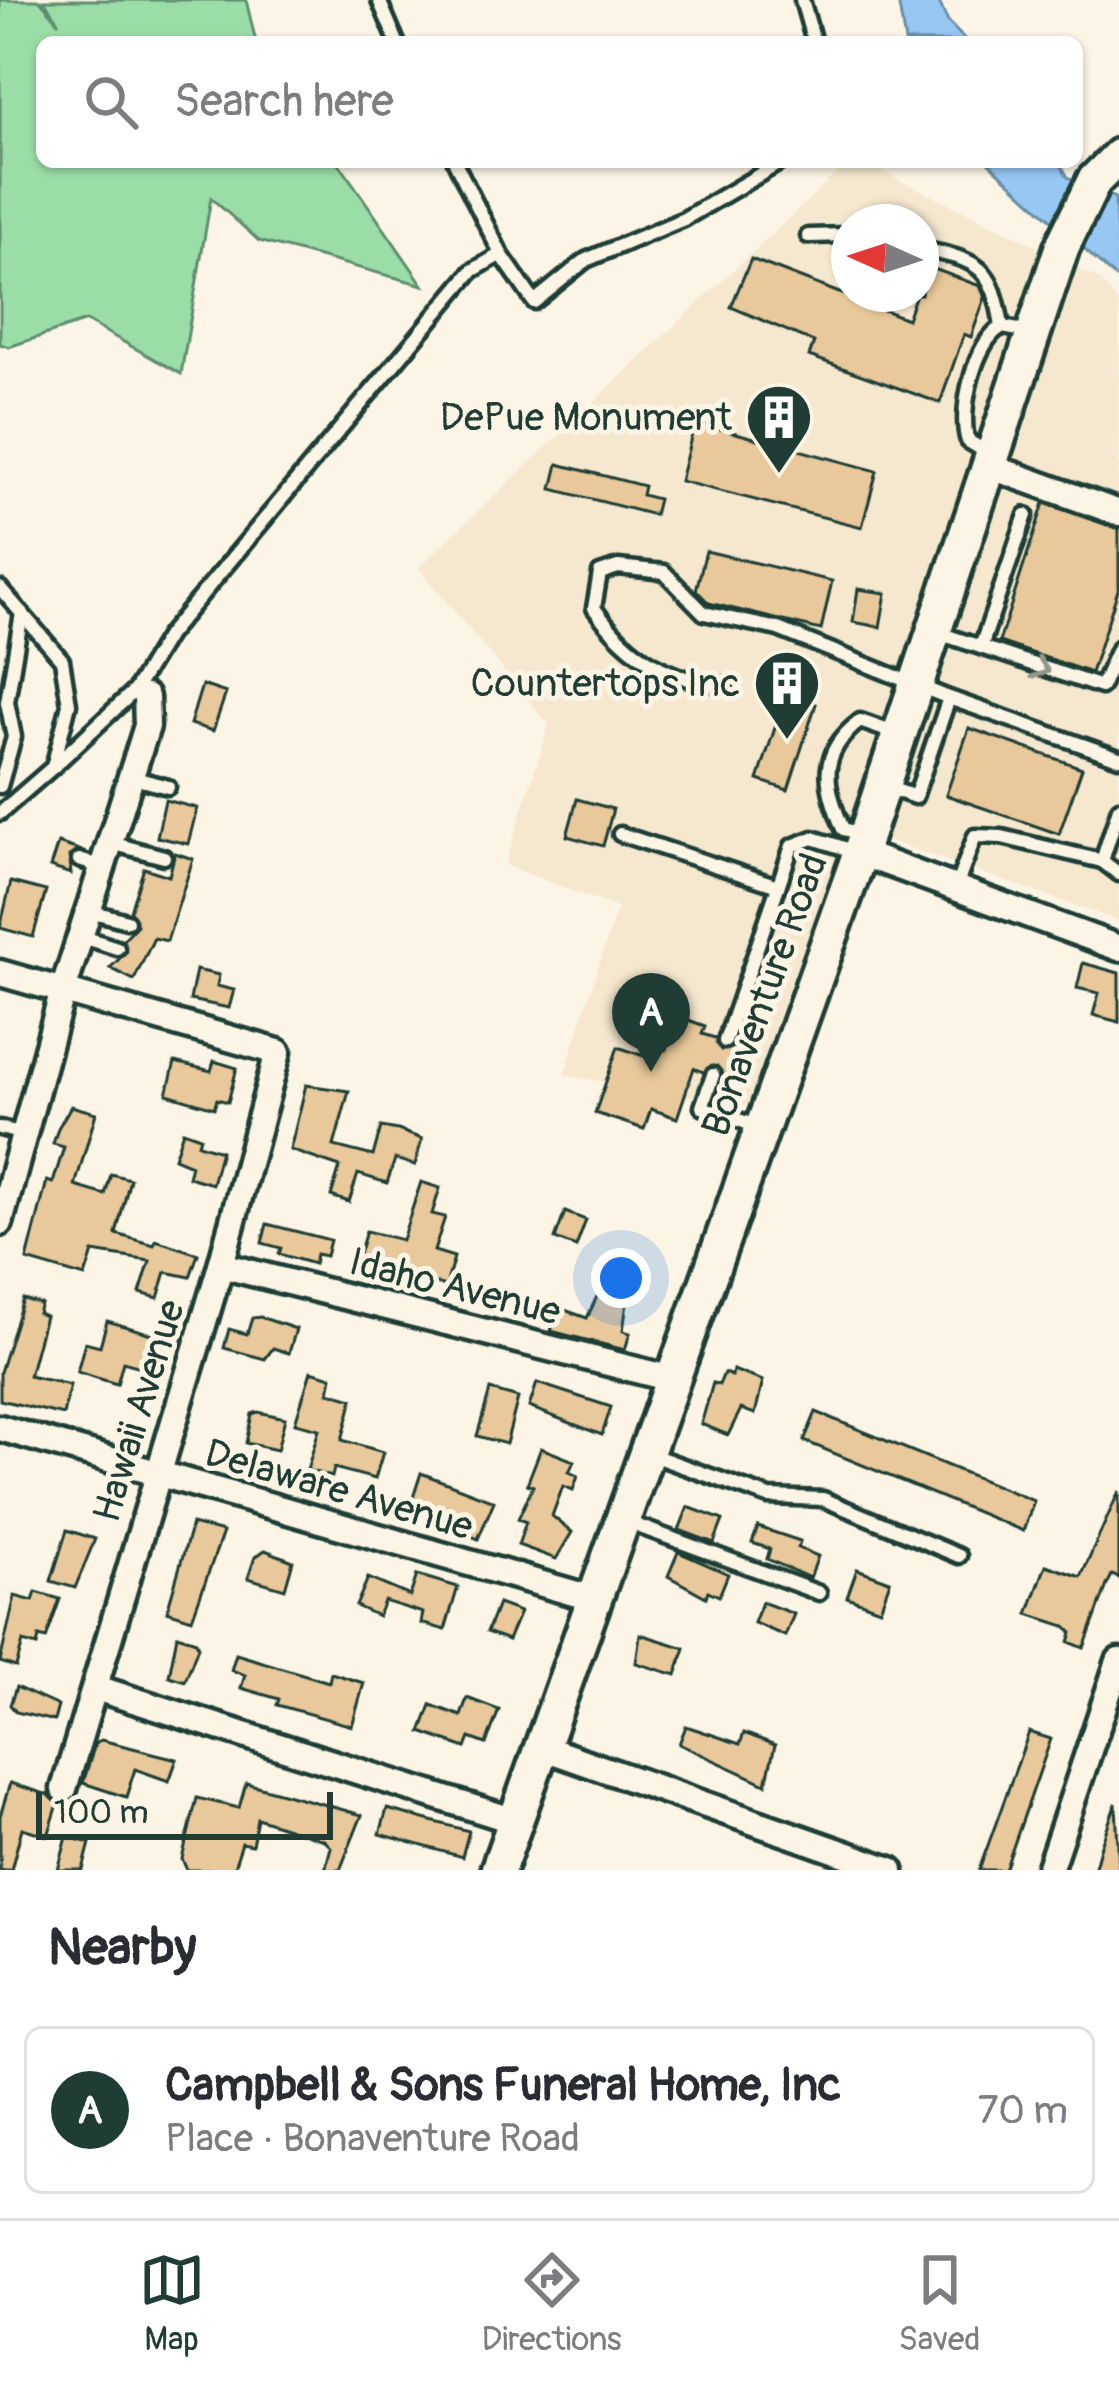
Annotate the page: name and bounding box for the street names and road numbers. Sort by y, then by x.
street label: Bonaventure Road [691,847,839,1143]
street label: Idaho Avenue [344,1237,566,1337]
street label: Hawaii Avenue [82,1294,196,1528]
street label: Delaware Avenue [199,1428,479,1552]

